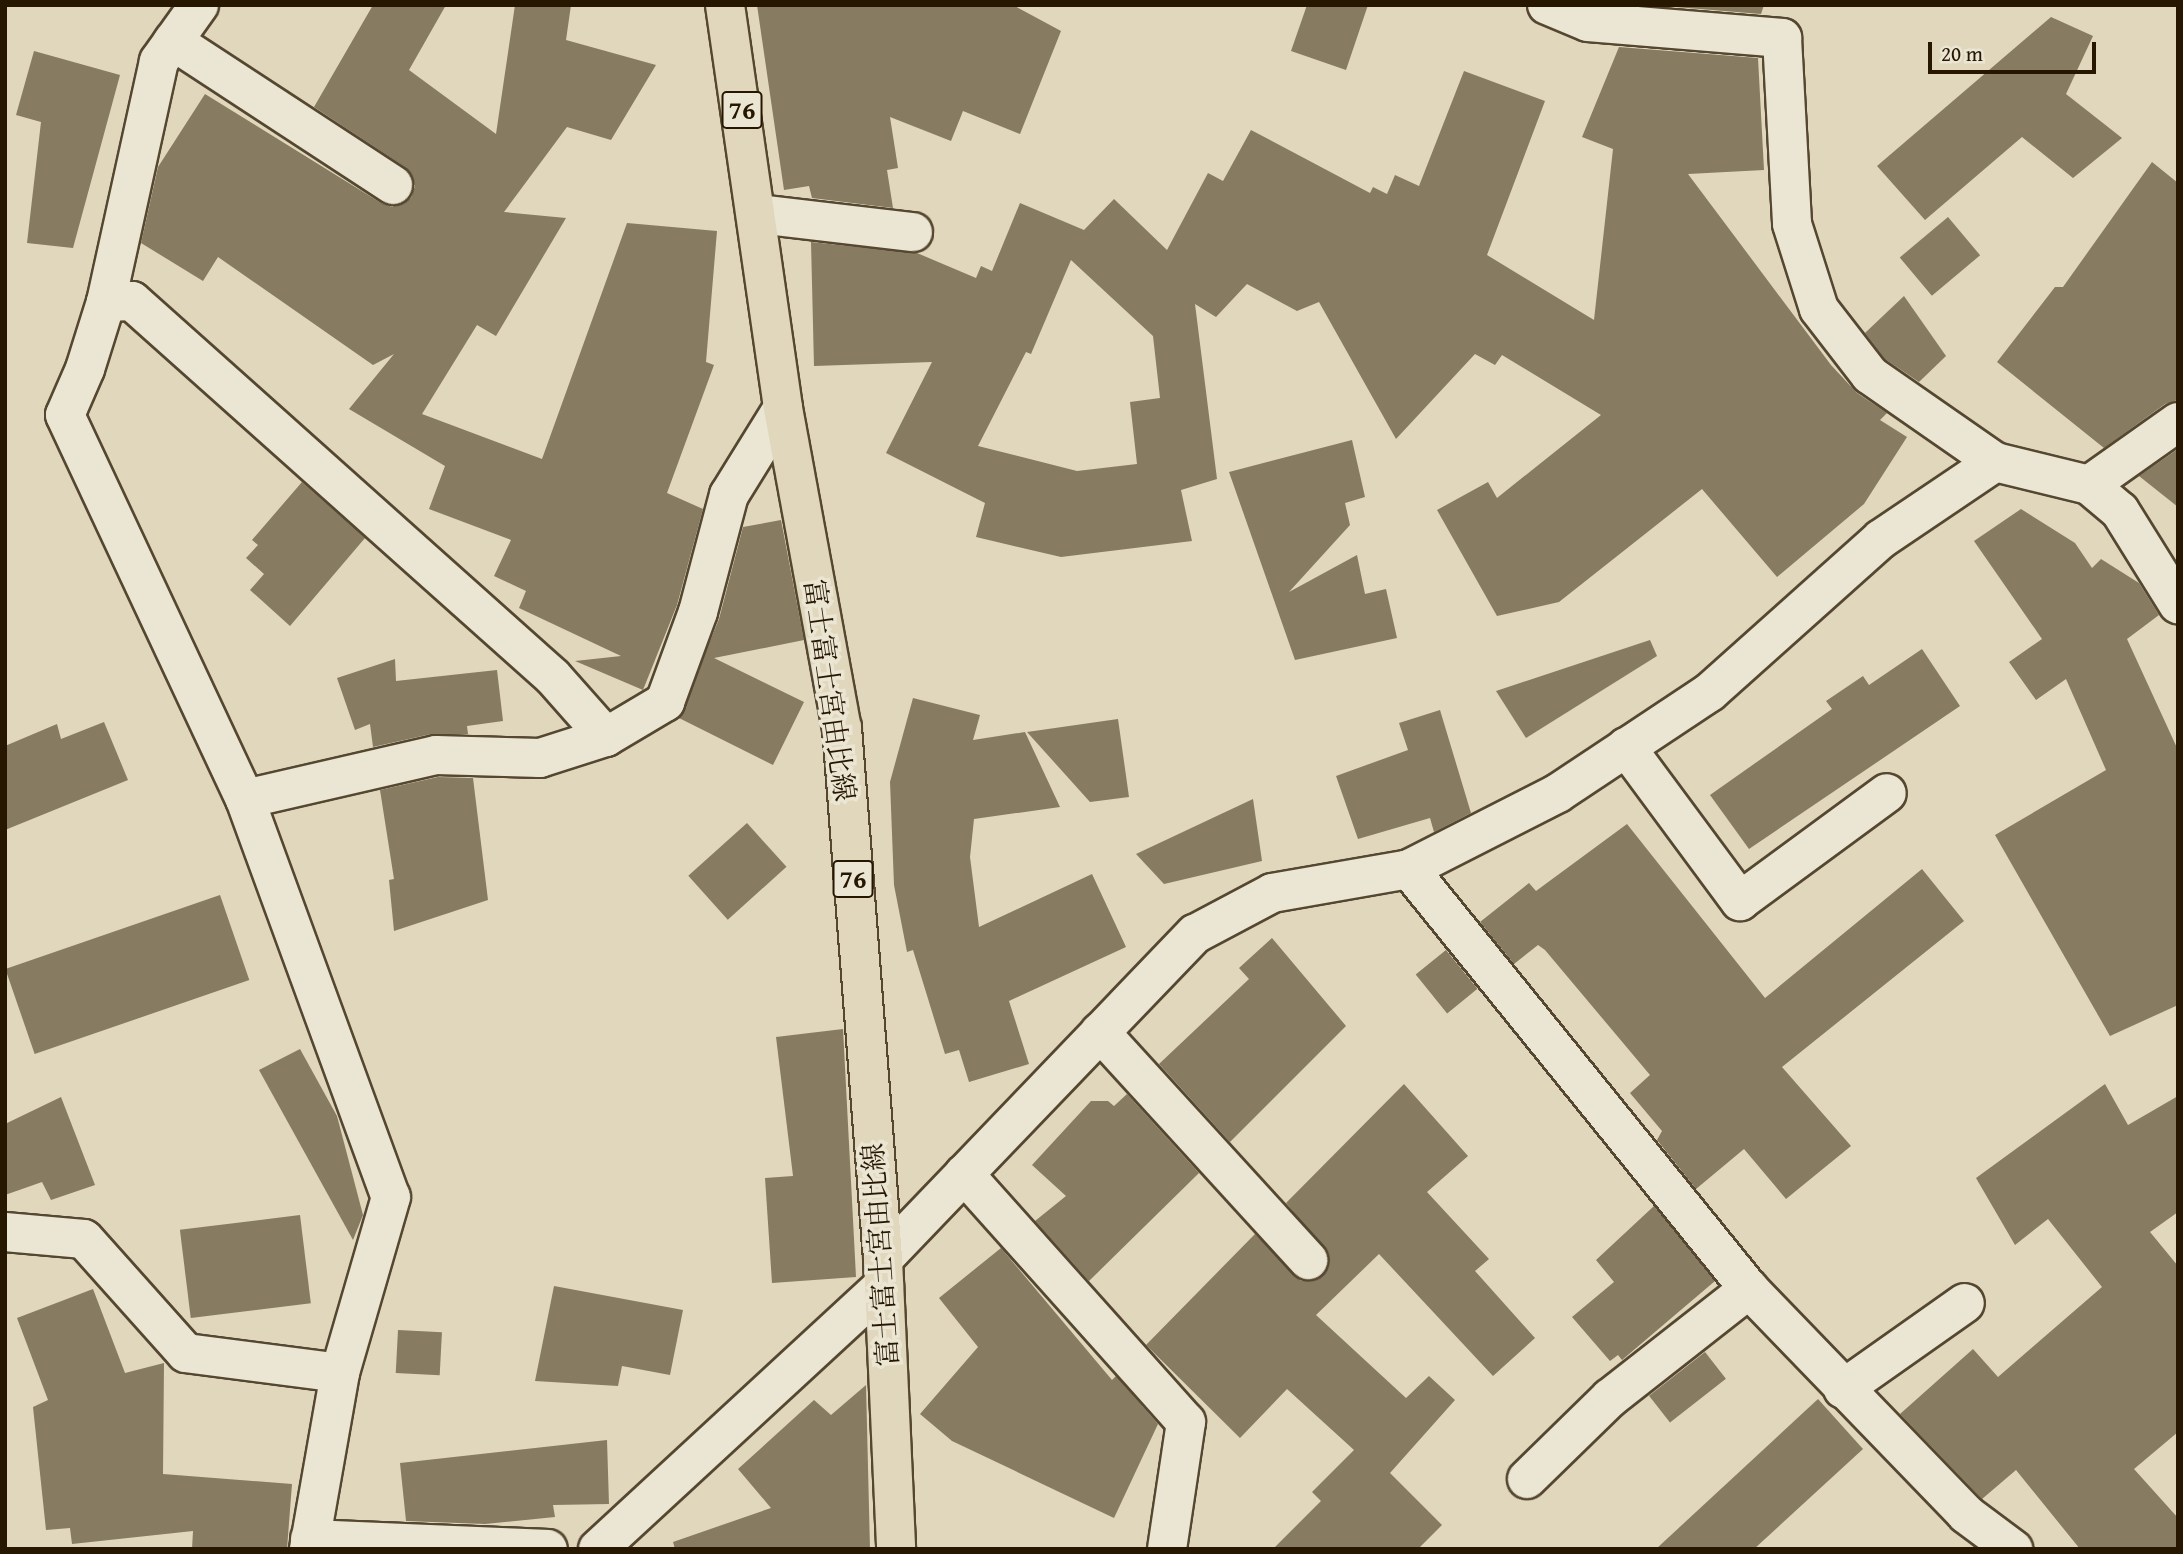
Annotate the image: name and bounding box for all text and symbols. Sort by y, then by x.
scale bar [1931,28,2099,72]
text: 20 m [1941,38,1983,69]
road number: 76 [721,88,763,132]
street label: 富士富士宮由比線 [798,577,862,803]
road number: 76 [832,856,874,902]
street label: 富士富士宮由比線 [855,1142,905,1368]

